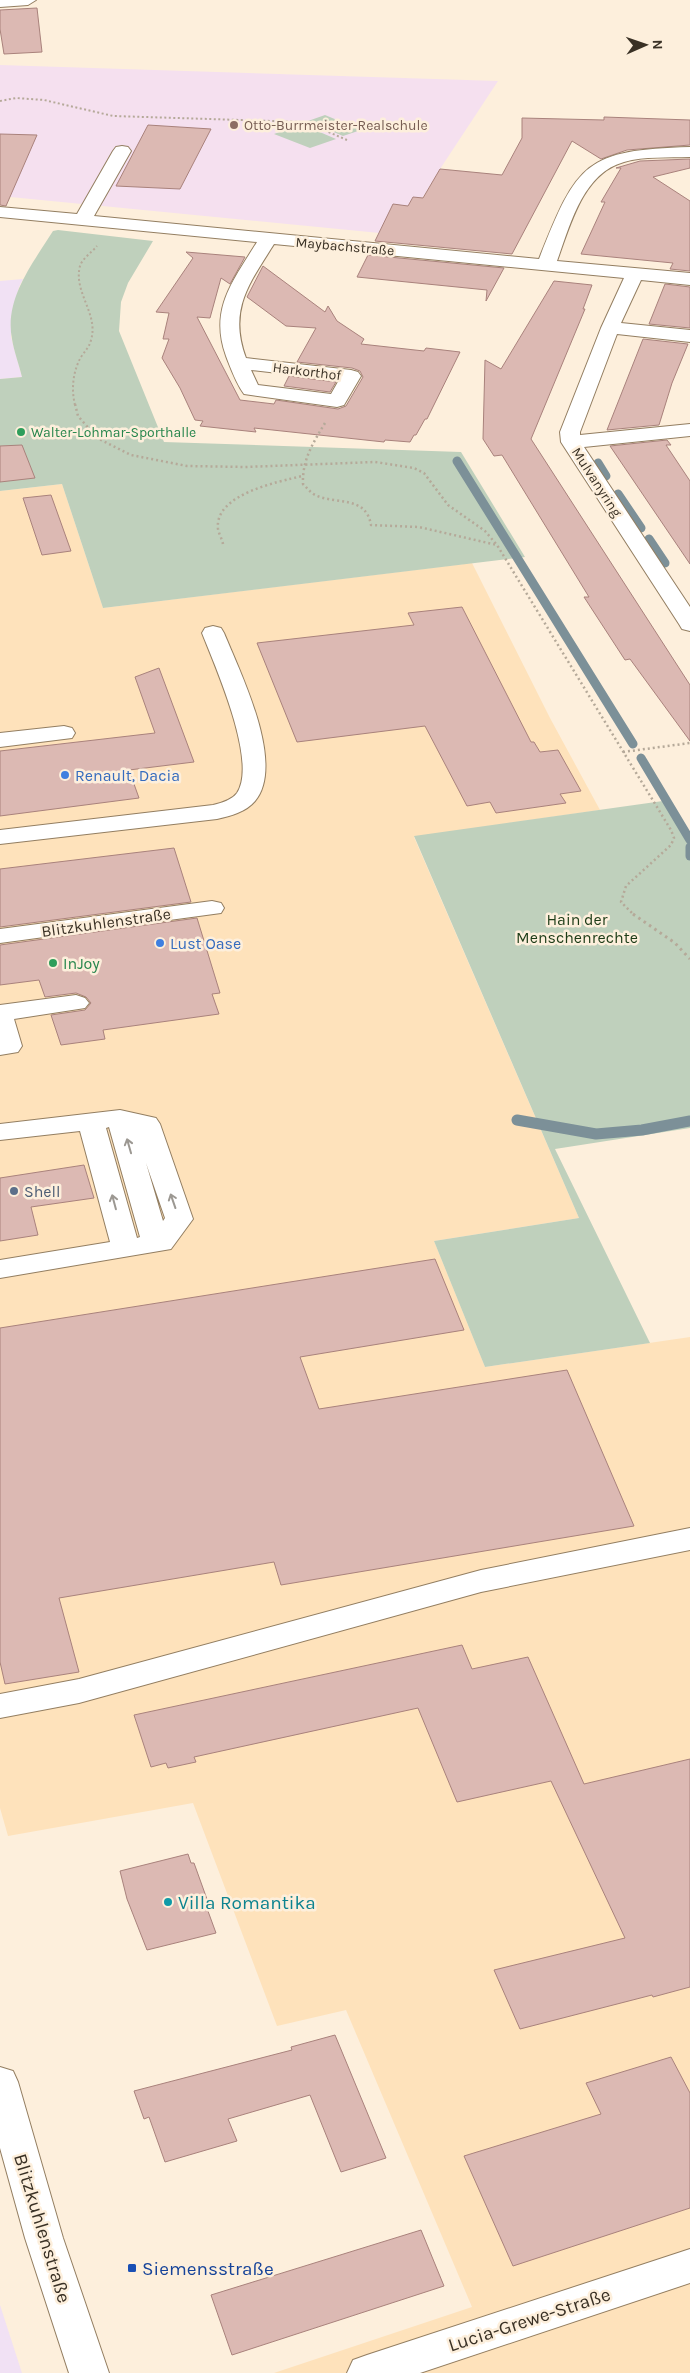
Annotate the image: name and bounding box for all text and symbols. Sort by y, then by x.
north arrow [620,20,670,70]
text: N [649,39,666,50]
place label: Otto-Burrmeister-Realschule [244,117,428,134]
marker: Otto-Burrmeister-Realschule [228,119,240,131]
street label: Maybachstraße [295,234,395,259]
street label: Harkorthof [272,359,342,384]
place label: Walter-Lohmar-Sporthalle [31,424,196,441]
marker: Walter-Lohmar-Sporthalle [15,426,27,438]
street label: Mulvanyring [568,444,625,520]
place label: Renault, Dacia [75,766,180,785]
marker: Renault, Dacia [59,769,71,781]
street label: Blitzkuhlenstraße [40,904,172,941]
park label: Hain der Menschenrechte [516,910,638,947]
place label: Lust Oase [170,934,241,953]
marker: Lust Oase [154,937,166,949]
place label: InJoy [63,954,100,973]
marker: InJoy [47,957,59,969]
one-way arrow [123,1139,133,1155]
place label: Shell [24,1182,61,1201]
marker: Shell [8,1185,20,1197]
one-way arrow [108,1194,118,1210]
one-way arrow [168,1194,178,1210]
place label: Villa Romantika [178,1892,316,1914]
marker: Villa Romantika [162,1896,174,1908]
street label: Blitzkuhlenstraße [9,2151,75,2306]
place label: Siemensstraße [142,2258,274,2280]
marker: Siemensstraße [126,2262,138,2274]
street label: Lucia-Grewe-Straße [445,2283,613,2357]

